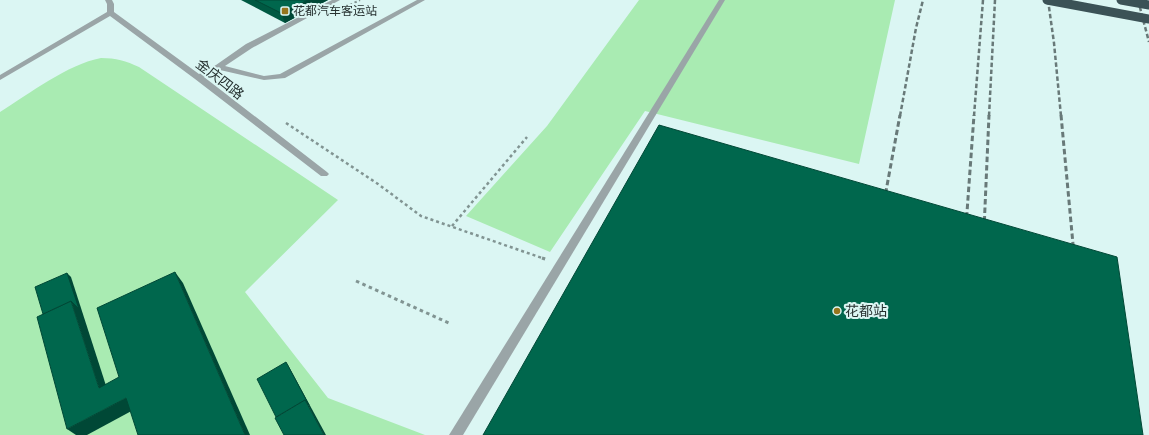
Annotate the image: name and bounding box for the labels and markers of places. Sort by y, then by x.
place label: 花都汽车客运站 [293,4,377,18]
marker: 花都汽车客运站 [280,6,290,16]
place label: 花都站 [845,303,887,319]
marker: 花都站 [832,306,842,316]

